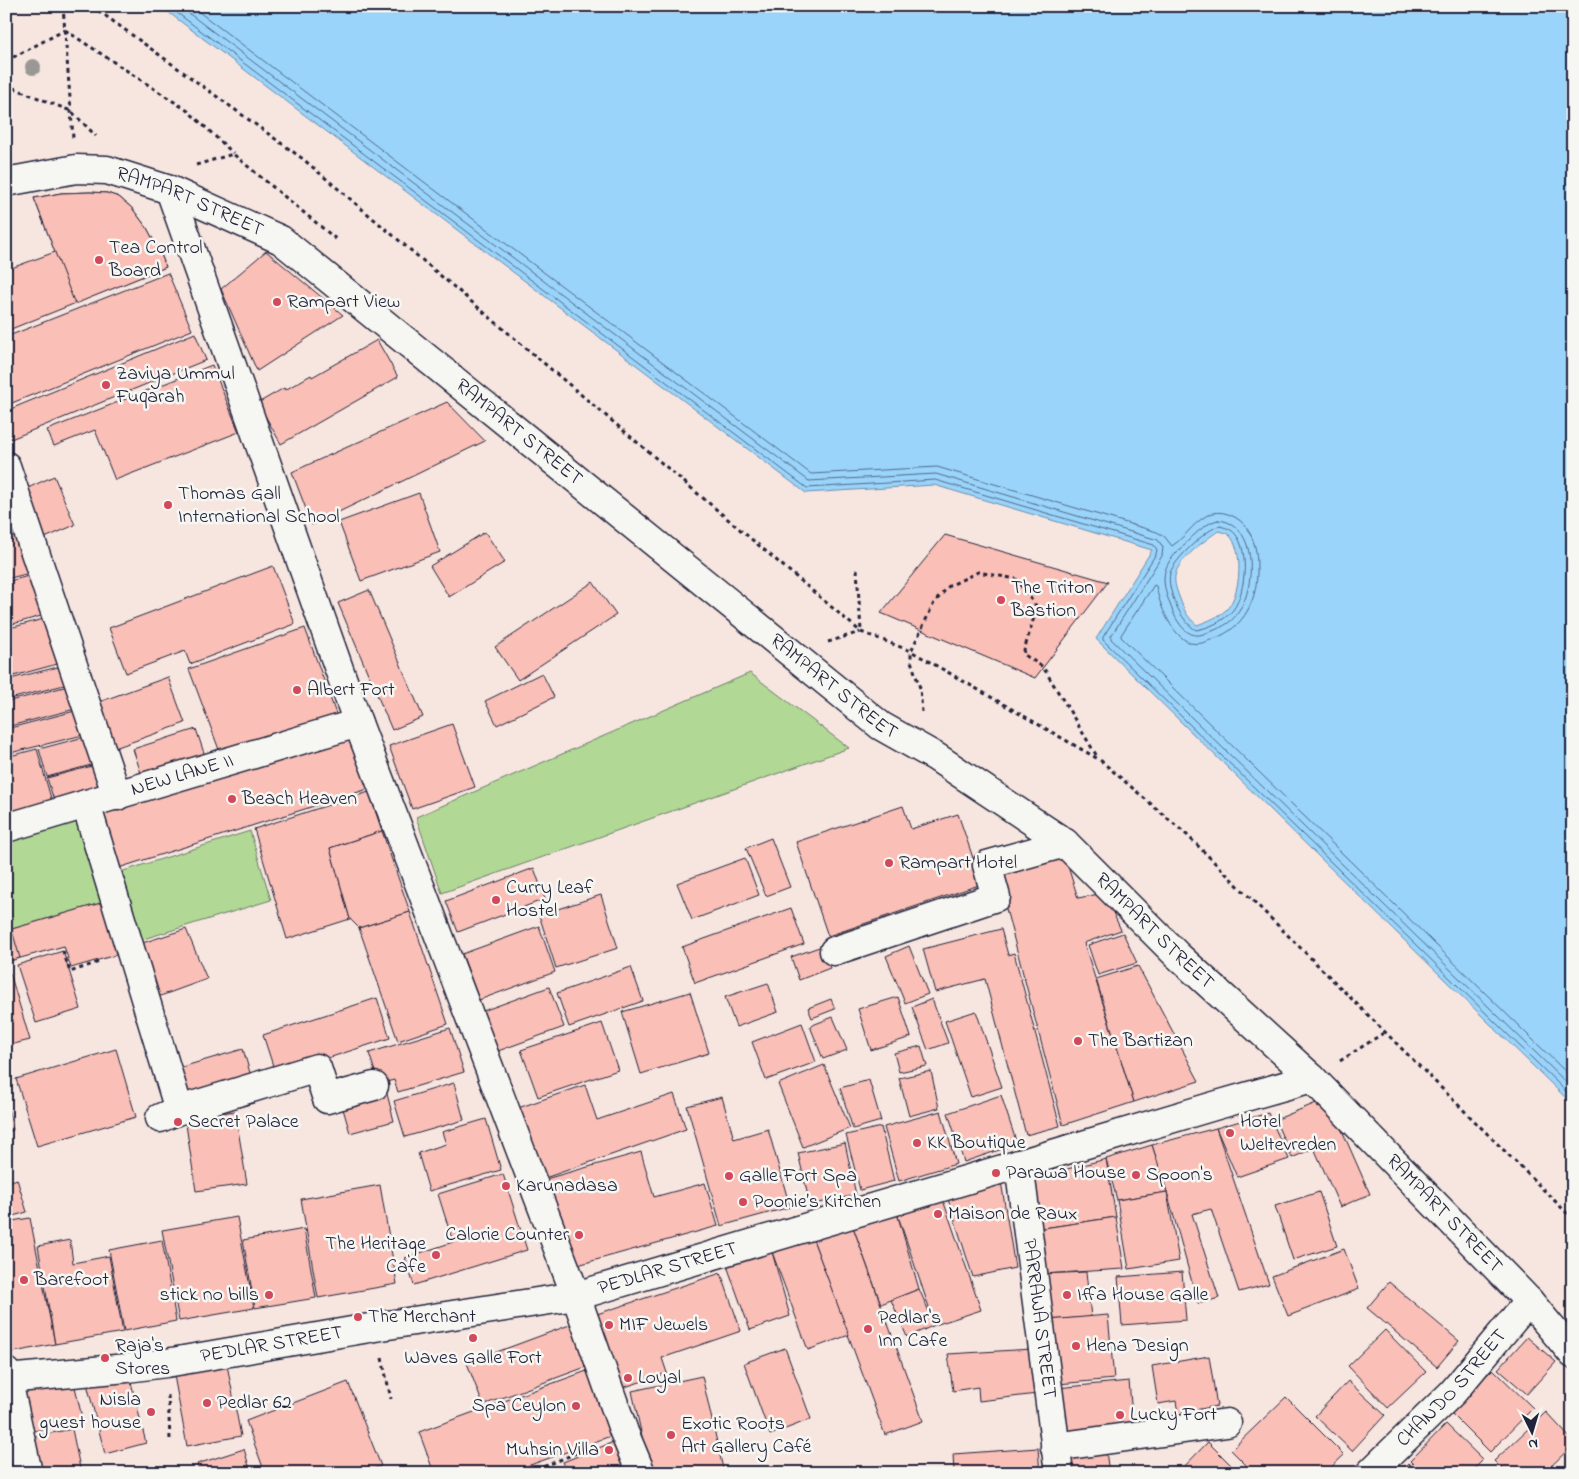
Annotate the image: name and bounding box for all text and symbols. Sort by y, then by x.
street label: RAMPART STREET [112,159,268,245]
place label: Tea Control Board [108,234,203,286]
marker: Tea Control Board [93,254,105,266]
place label: Rampart View [287,288,400,317]
marker: Rampart View [271,296,283,308]
place label: Zaviya Ummul Fuqarah [115,360,235,412]
street label: RAMPART STREET [449,372,589,493]
marker: Zaviya Ummul Fuqarah [100,379,112,391]
place label: Thomas Gall International School [178,480,340,532]
marker: Thomas Gall International School [162,499,174,511]
place label: The Triton Bastion [1010,574,1094,626]
marker: The Triton Bastion [995,594,1007,606]
street label: RAMPART STREET [763,627,903,747]
place label: Albert Fort [307,676,395,705]
marker: Albert Fort [291,684,303,696]
street label: NEW LANE II [127,746,237,804]
place label: Beach Heaven [241,785,357,814]
marker: Beach Heaven [226,793,238,805]
place label: Rampart Hotel [899,849,1017,878]
marker: Rampart Hotel [883,857,895,869]
street label: RAMPART STREET [1088,866,1221,996]
place label: Curry Leaf Hostel [506,874,594,926]
marker: Curry Leaf Hostel [490,894,502,906]
place label: The Bartizan [1088,1027,1193,1056]
marker: The Bartizan [1072,1035,1084,1047]
place label: Secret Palace [188,1108,299,1137]
place label: Hotel Weltevreden [1240,1108,1337,1160]
marker: Secret Palace [172,1116,184,1128]
marker: Hotel Weltevreden [1224,1127,1236,1139]
place label: KK Boutique [927,1129,1026,1158]
marker: KK Boutique [911,1137,923,1149]
street label: RAMPART STREET [1379,1148,1509,1280]
place label: Parawa House [1006,1159,1126,1188]
place label: Spoon's [1146,1161,1213,1190]
place label: Galle Fort Spa [739,1162,857,1191]
marker: Parawa House [990,1167,1002,1179]
marker: Spoon's [1130,1169,1142,1181]
marker: Galle Fort Spa [723,1170,735,1182]
place label: Karunadasa [516,1172,618,1201]
marker: Karunadasa [500,1180,512,1192]
place label: Poonie’s Kitchen [753,1188,881,1217]
marker: Poonie’s Kitchen [737,1196,749,1208]
place label: Maison de Raux [948,1200,1077,1229]
marker: Maison de Raux [932,1208,944,1220]
place label: Calorie Counter [445,1221,570,1250]
marker: Calorie Counter [573,1229,585,1241]
place label: The Heritage Cafe [325,1230,426,1282]
street label: PEDLAR STREET [595,1234,741,1303]
street label: PARRAWA STREET [1014,1237,1064,1400]
marker: The Heritage Cafe [430,1249,442,1261]
place label: Barefoot [33,1266,109,1295]
marker: Barefoot [18,1274,30,1286]
place label: stick no bills [160,1281,259,1310]
place label: Iffa House Galle [1077,1281,1208,1310]
marker: stick no bills [263,1289,275,1301]
marker: Iffa House Galle [1061,1289,1073,1301]
place label: The Merchant [368,1303,476,1332]
place label: Pedlar's Inn Cafe [878,1304,947,1356]
marker: The Merchant [352,1311,364,1323]
place label: MIF Jewels [619,1311,708,1340]
street label: PEDLAR STREET [198,1318,345,1371]
marker: MIF Jewels [603,1319,615,1331]
marker: Pedlar's Inn Cafe [862,1323,874,1335]
street label: CHANDO STREET [1390,1323,1514,1454]
place label: Raja's Stores [115,1332,170,1384]
marker: Waves Galle Fort [467,1332,479,1344]
place label: Hena Design [1086,1332,1189,1362]
marker: Hena Design [1070,1340,1082,1352]
place label: Waves Galle Fort [404,1344,542,1373]
marker: Raja's Stores [99,1352,111,1364]
place label: Loyal [638,1364,681,1393]
marker: Loyal [622,1372,634,1384]
place label: Nisla guest house [38,1386,141,1439]
place label: Pedlar 62 [217,1389,292,1418]
place label: Spa Ceylon [472,1392,566,1421]
marker: Pedlar 62 [201,1397,213,1409]
marker: Spa Ceylon [570,1400,582,1412]
place label: Lucky Fort [1130,1401,1217,1430]
marker: Nisla guest house [145,1406,157,1418]
north arrow [1506,1406,1556,1456]
marker: Lucky Fort [1114,1409,1126,1421]
place label: Exotic Roots Art Gallery Café [681,1410,811,1462]
marker: Exotic Roots Art Gallery Café [665,1429,677,1441]
text: N [1527,1433,1539,1454]
place label: Muhsin Villa [506,1436,599,1465]
marker: Muhsin Villa [603,1444,615,1456]

